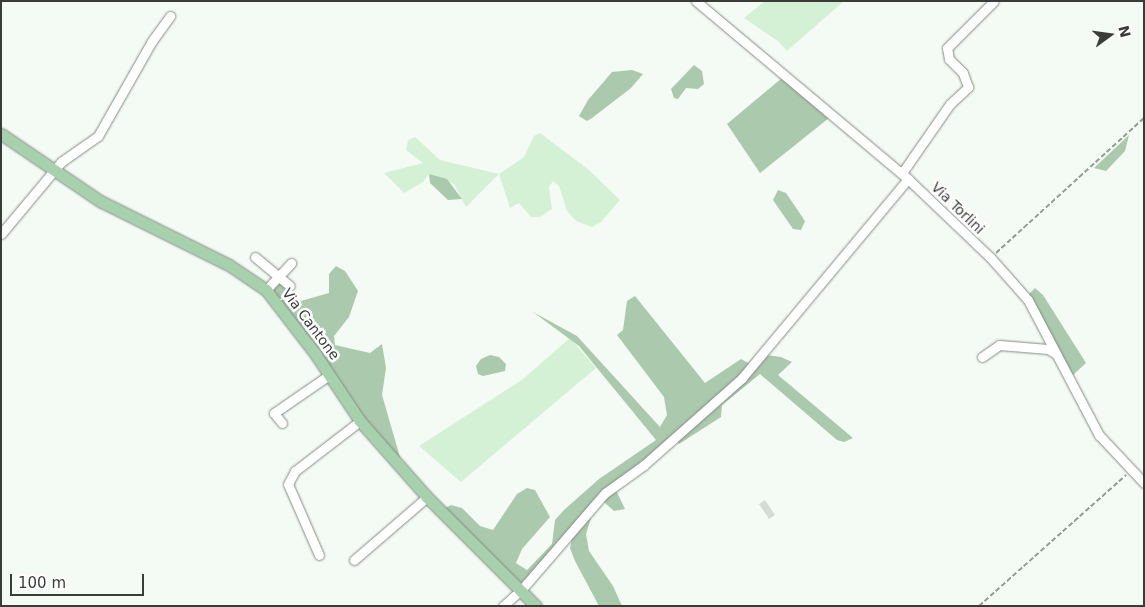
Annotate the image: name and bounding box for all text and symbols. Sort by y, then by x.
north arrow [1085,10,1135,60]
text: N [1115,24,1134,39]
street label: Via Torlini [928,179,988,237]
street label: Via Cantone [279,285,343,363]
scale bar [12,564,146,596]
text: 100 m [18,574,66,592]

